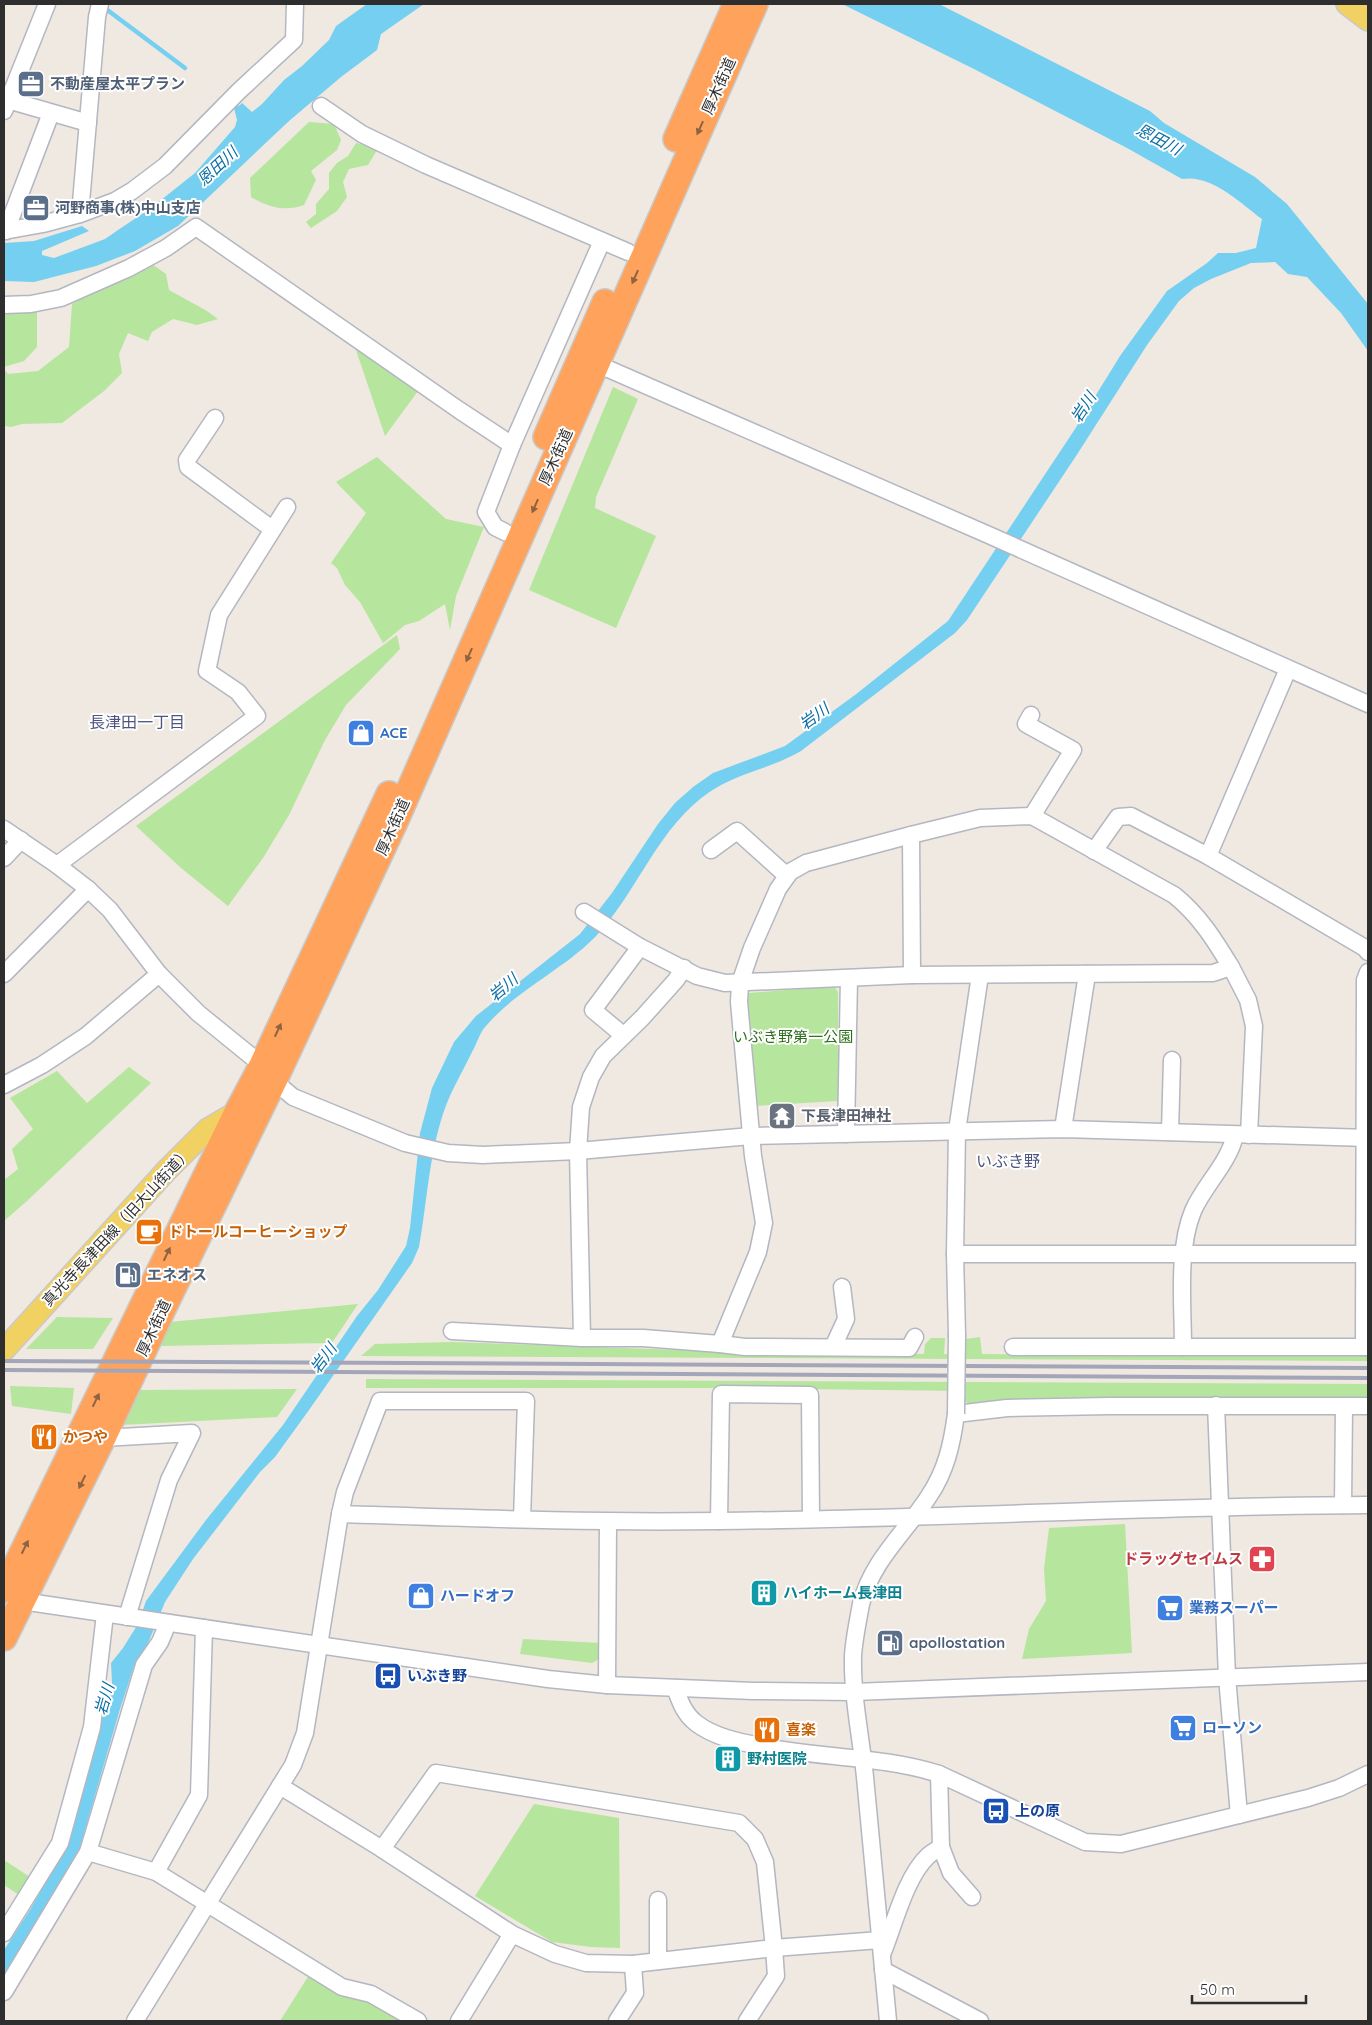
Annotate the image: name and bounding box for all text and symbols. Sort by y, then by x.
street label: 厚木街道 [698,55,739,117]
office icon: 不動産屋太平プラン [16,69,46,99]
place label: 不動産屋太平プラン [50,74,185,93]
water label: 恩田川 [1133,119,1187,160]
one-way arrow [695,121,703,135]
water label: 恩田川 [193,141,243,190]
office icon: 河野商事(株)中山支店 [21,193,51,223]
place label: 河野商事(株)中山支店 [55,198,201,217]
one-way arrow [630,270,638,284]
water label: 岩川 [1066,386,1101,426]
street label: 厚木街道 [535,426,576,488]
one-way arrow [530,499,538,513]
one-way arrow [464,648,472,662]
water label: 岩川 [795,697,834,733]
district label: 長津田一丁目 [89,712,185,732]
shop icon: ACE [346,718,376,748]
place label: ACE [380,723,408,742]
street label: 厚木街道 [372,796,413,858]
water label: 岩川 [484,968,523,1005]
one-way arrow [274,1023,282,1037]
park label: いぶき野第一公園 [733,1027,853,1046]
temple icon: 下長津田神社 [767,1101,797,1131]
place label: 下長津田神社 [801,1106,891,1125]
street label: 真光寺長津田線（旧大山街道） [38,1143,195,1310]
district label: いぶき野 [976,1151,1040,1171]
cafe icon: ドトールコーヒーショップ [134,1217,164,1247]
place label: ドトールコーヒーショップ [168,1222,347,1241]
one-way arrow [163,1247,172,1262]
fuel station icon: エネオス [113,1260,143,1290]
place label: エネオス [147,1265,207,1284]
street label: 厚木街道 [132,1297,175,1359]
water label: 岩川 [305,1338,342,1377]
one-way arrow [92,1393,100,1408]
restaurant icon: かつや [29,1422,59,1452]
place label: かつや [63,1427,108,1446]
one-way arrow [78,1475,86,1489]
one-way arrow [21,1539,29,1554]
pharmacy icon: ドラッグセイムス [1247,1544,1277,1574]
place label: ドラッグセイムス [1123,1549,1243,1568]
building icon: ハイホーム長津田 [749,1578,779,1608]
shop icon: ハードオフ [406,1581,436,1611]
place label: ハイホーム長津田 [783,1583,902,1602]
place label: ハードオフ [440,1586,515,1605]
supermarket icon: 業務スーパー [1155,1593,1185,1623]
place label: 業務スーパー [1189,1598,1279,1617]
fuel station icon: apollostation [875,1628,905,1658]
place label: apollostation [909,1633,1005,1652]
bus stop icon: いぶき野 [373,1661,403,1691]
place label: いぶき野 [407,1666,467,1685]
water label: 岩川 [90,1679,119,1717]
supermarket icon: ローソン [1168,1713,1198,1743]
restaurant icon: 喜楽 [752,1715,782,1745]
place label: ローソン [1202,1718,1262,1737]
place label: 喜楽 [786,1720,816,1739]
building icon: 野村医院 [713,1744,743,1774]
place label: 野村医院 [747,1749,807,1768]
bus stop icon: 上の原 [981,1796,1011,1826]
place label: 上の原 [1015,1801,1060,1820]
scale bar [1192,1972,1306,2004]
text: 50 m [1200,1980,1235,1999]

